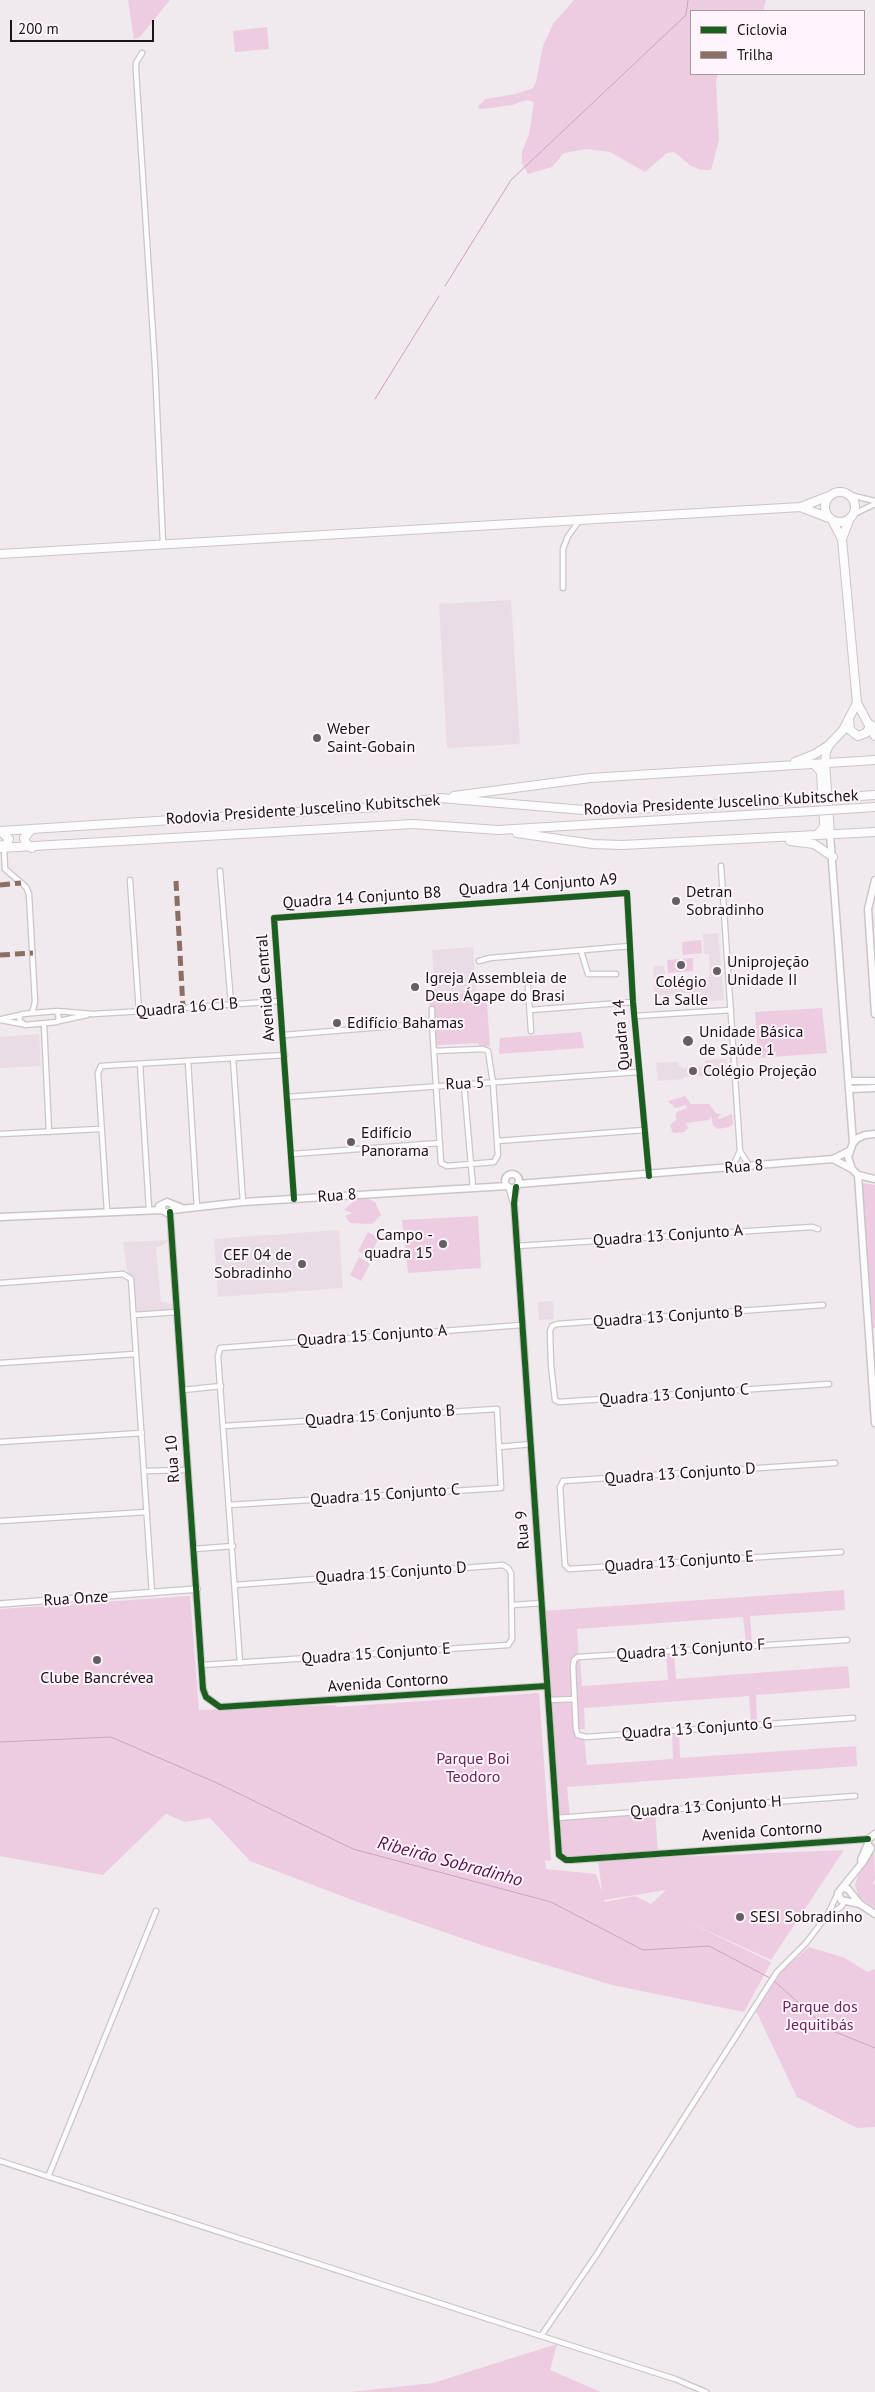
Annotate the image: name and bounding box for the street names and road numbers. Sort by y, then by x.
street label: Rodovia Presidente Juscelino Kubitschek [583,786,859,820]
street label: Rodovia Presidente Juscelino Kubitschek [165,791,441,829]
street label: Quadra 14 Conjunto A9 [458,870,618,900]
street label: Quadra 14 Conjunto B8 [282,883,442,913]
street label: Avenida Central [253,934,279,1042]
street label: Quadra 16 CJ B [135,994,239,1022]
street label: Quadra 14 [609,999,635,1071]
street label: Rua 5 [445,1073,485,1095]
street label: Rua 8 [724,1156,764,1178]
street label: Rua 8 [317,1185,357,1207]
street label: Quadra 13 Conjunto A [592,1221,744,1251]
street label: Quadra 13 Conjunto B [592,1302,744,1332]
street label: Quadra 15 Conjunto A [296,1321,448,1351]
street label: Quadra 13 Conjunto C [598,1380,750,1410]
street label: Quadra 15 Conjunto B [304,1401,456,1431]
street label: Rua 10 [162,1435,184,1483]
street label: Quadra 13 Conjunto D [604,1459,756,1489]
street label: Quadra 15 Conjunto C [309,1480,461,1510]
street label: Rua 9 [512,1510,534,1550]
street label: Quadra 13 Conjunto E [604,1547,754,1577]
street label: Quadra 15 Conjunto D [315,1558,467,1588]
street label: Rua Onze [43,1587,109,1611]
street label: Quadra 13 Conjunto F [616,1635,766,1665]
street label: Quadra 15 Conjunto E [301,1639,451,1669]
street label: Avenida Contorno [327,1669,449,1697]
street label: Quadra 13 Conjunto G [621,1714,773,1744]
street label: Quadra 13 Conjunto H [630,1792,782,1822]
street label: Avenida Contorno [701,1818,823,1846]

